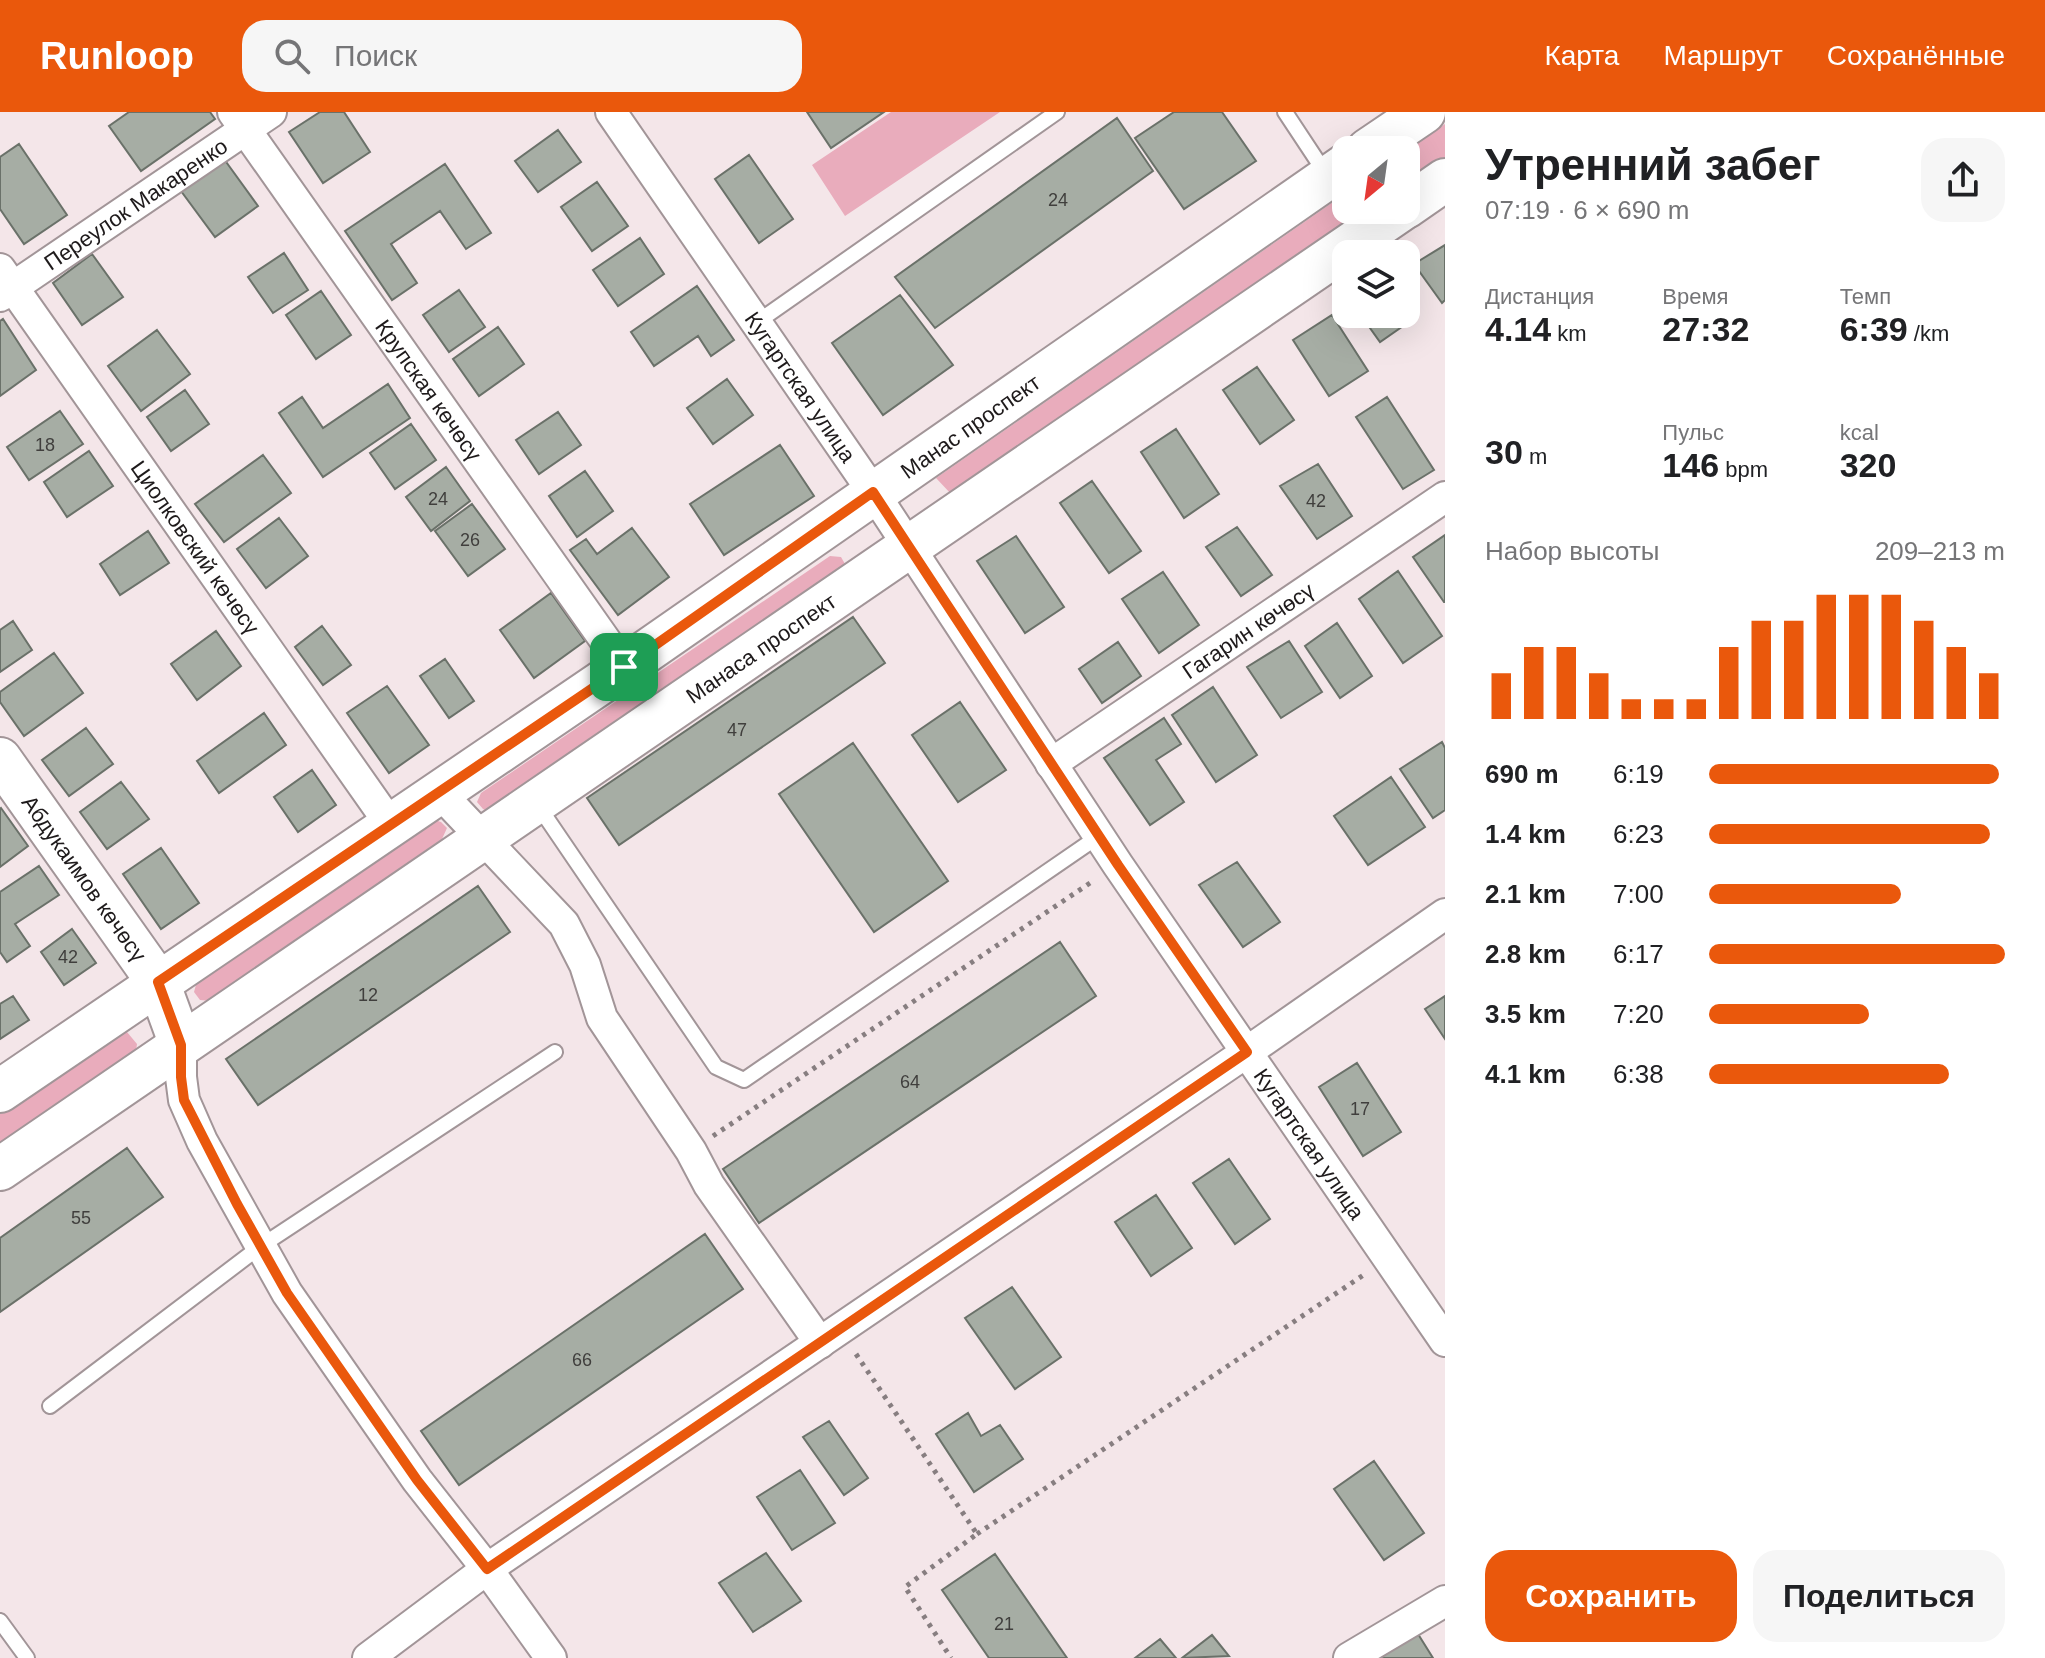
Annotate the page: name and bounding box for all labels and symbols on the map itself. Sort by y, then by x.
street label: Переулок Макаренко [39,133,232,275]
north arrow [1332,136,1420,224]
house number: 24 [1048,190,1068,210]
street label: Кугартская улица [740,307,862,468]
street label: Крупская көчөсү [371,315,487,465]
street label: Манас проспект [896,369,1045,483]
house number: 18 [35,435,55,455]
street label: Циолковский көчөсү [126,456,265,639]
house number: 24 [428,489,448,509]
house number: 42 [1306,491,1326,511]
house number: 26 [460,530,480,550]
street label: Гагарин көчөсү [1178,577,1318,684]
street label: Манаса проспект [681,588,841,708]
pin [590,633,658,701]
house number: 47 [727,720,747,740]
street label: Абдукаимов көчөсү [17,790,152,966]
house number: 42 [58,947,78,967]
house number: 12 [358,985,378,1005]
street label: Кугартская улица [1249,1064,1370,1224]
house number: 64 [900,1072,920,1092]
house number: 17 [1350,1099,1370,1119]
house number: 55 [71,1208,91,1228]
house number: 66 [572,1350,592,1370]
house number: 21 [994,1614,1014,1634]

